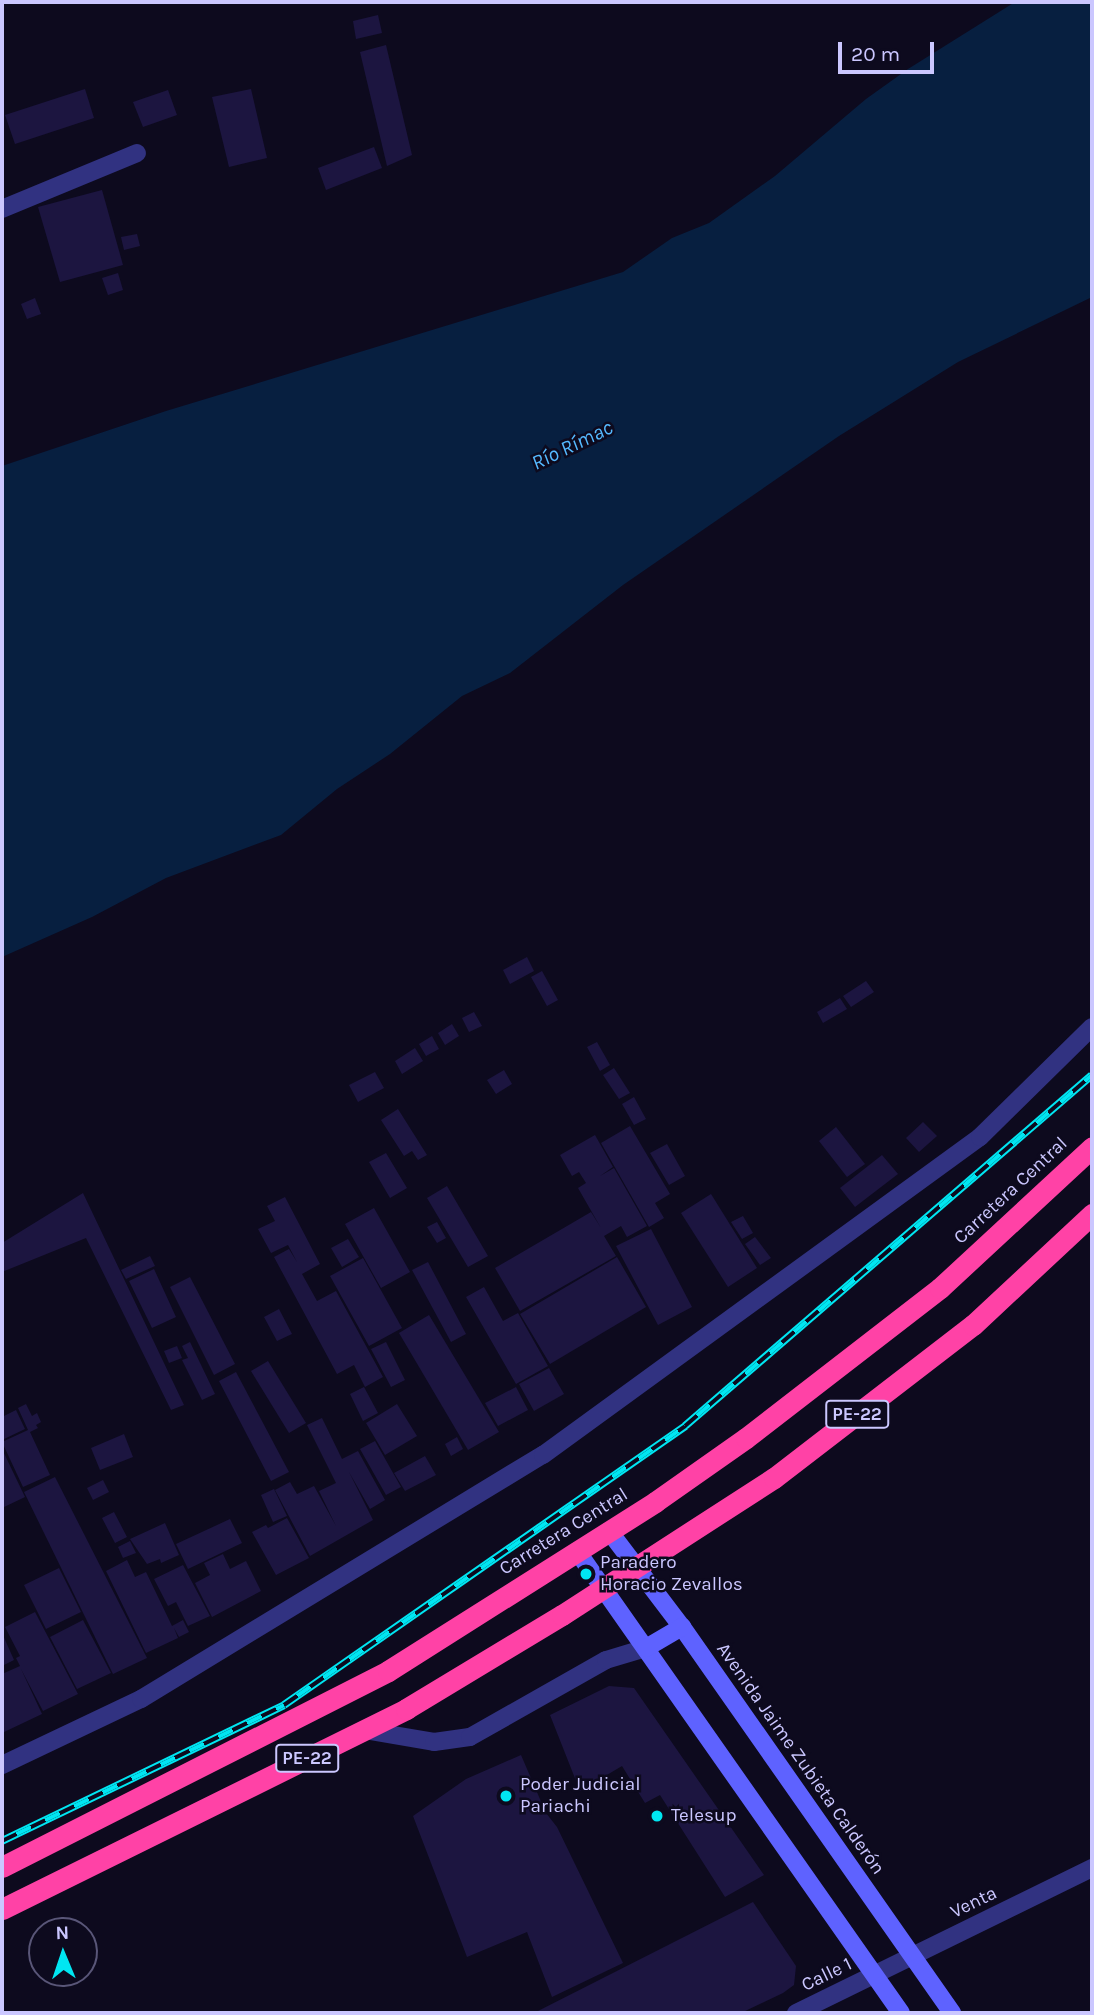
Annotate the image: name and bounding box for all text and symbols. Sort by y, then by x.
scale bar [842,28,938,72]
text: 20 m [851,42,900,66]
water label: Río Rímac [527,415,617,475]
street label: Carretera Central [949,1133,1073,1249]
road number: PE-22 [824,1400,890,1428]
street label: Carretera Central [496,1483,632,1581]
place label: Paradero Horacio Zevallos [600,1552,743,1596]
marker: Paradero Horacio Zevallos [578,1566,594,1582]
street label: Avenida Jaime Zubieta Calderón [711,1639,889,1879]
road number: PE-22 [274,1744,340,1772]
place label: Poder Judicial Pariachi [520,1774,641,1818]
marker: Poder Judicial Pariachi [498,1788,514,1804]
place label: Telesup [671,1805,737,1827]
marker: Telesup [649,1808,665,1824]
street label: Venta [947,1882,1001,1924]
north arrow [28,1917,98,1987]
text: N [55,1922,70,1944]
street label: Calle 1 [798,1953,856,1997]

